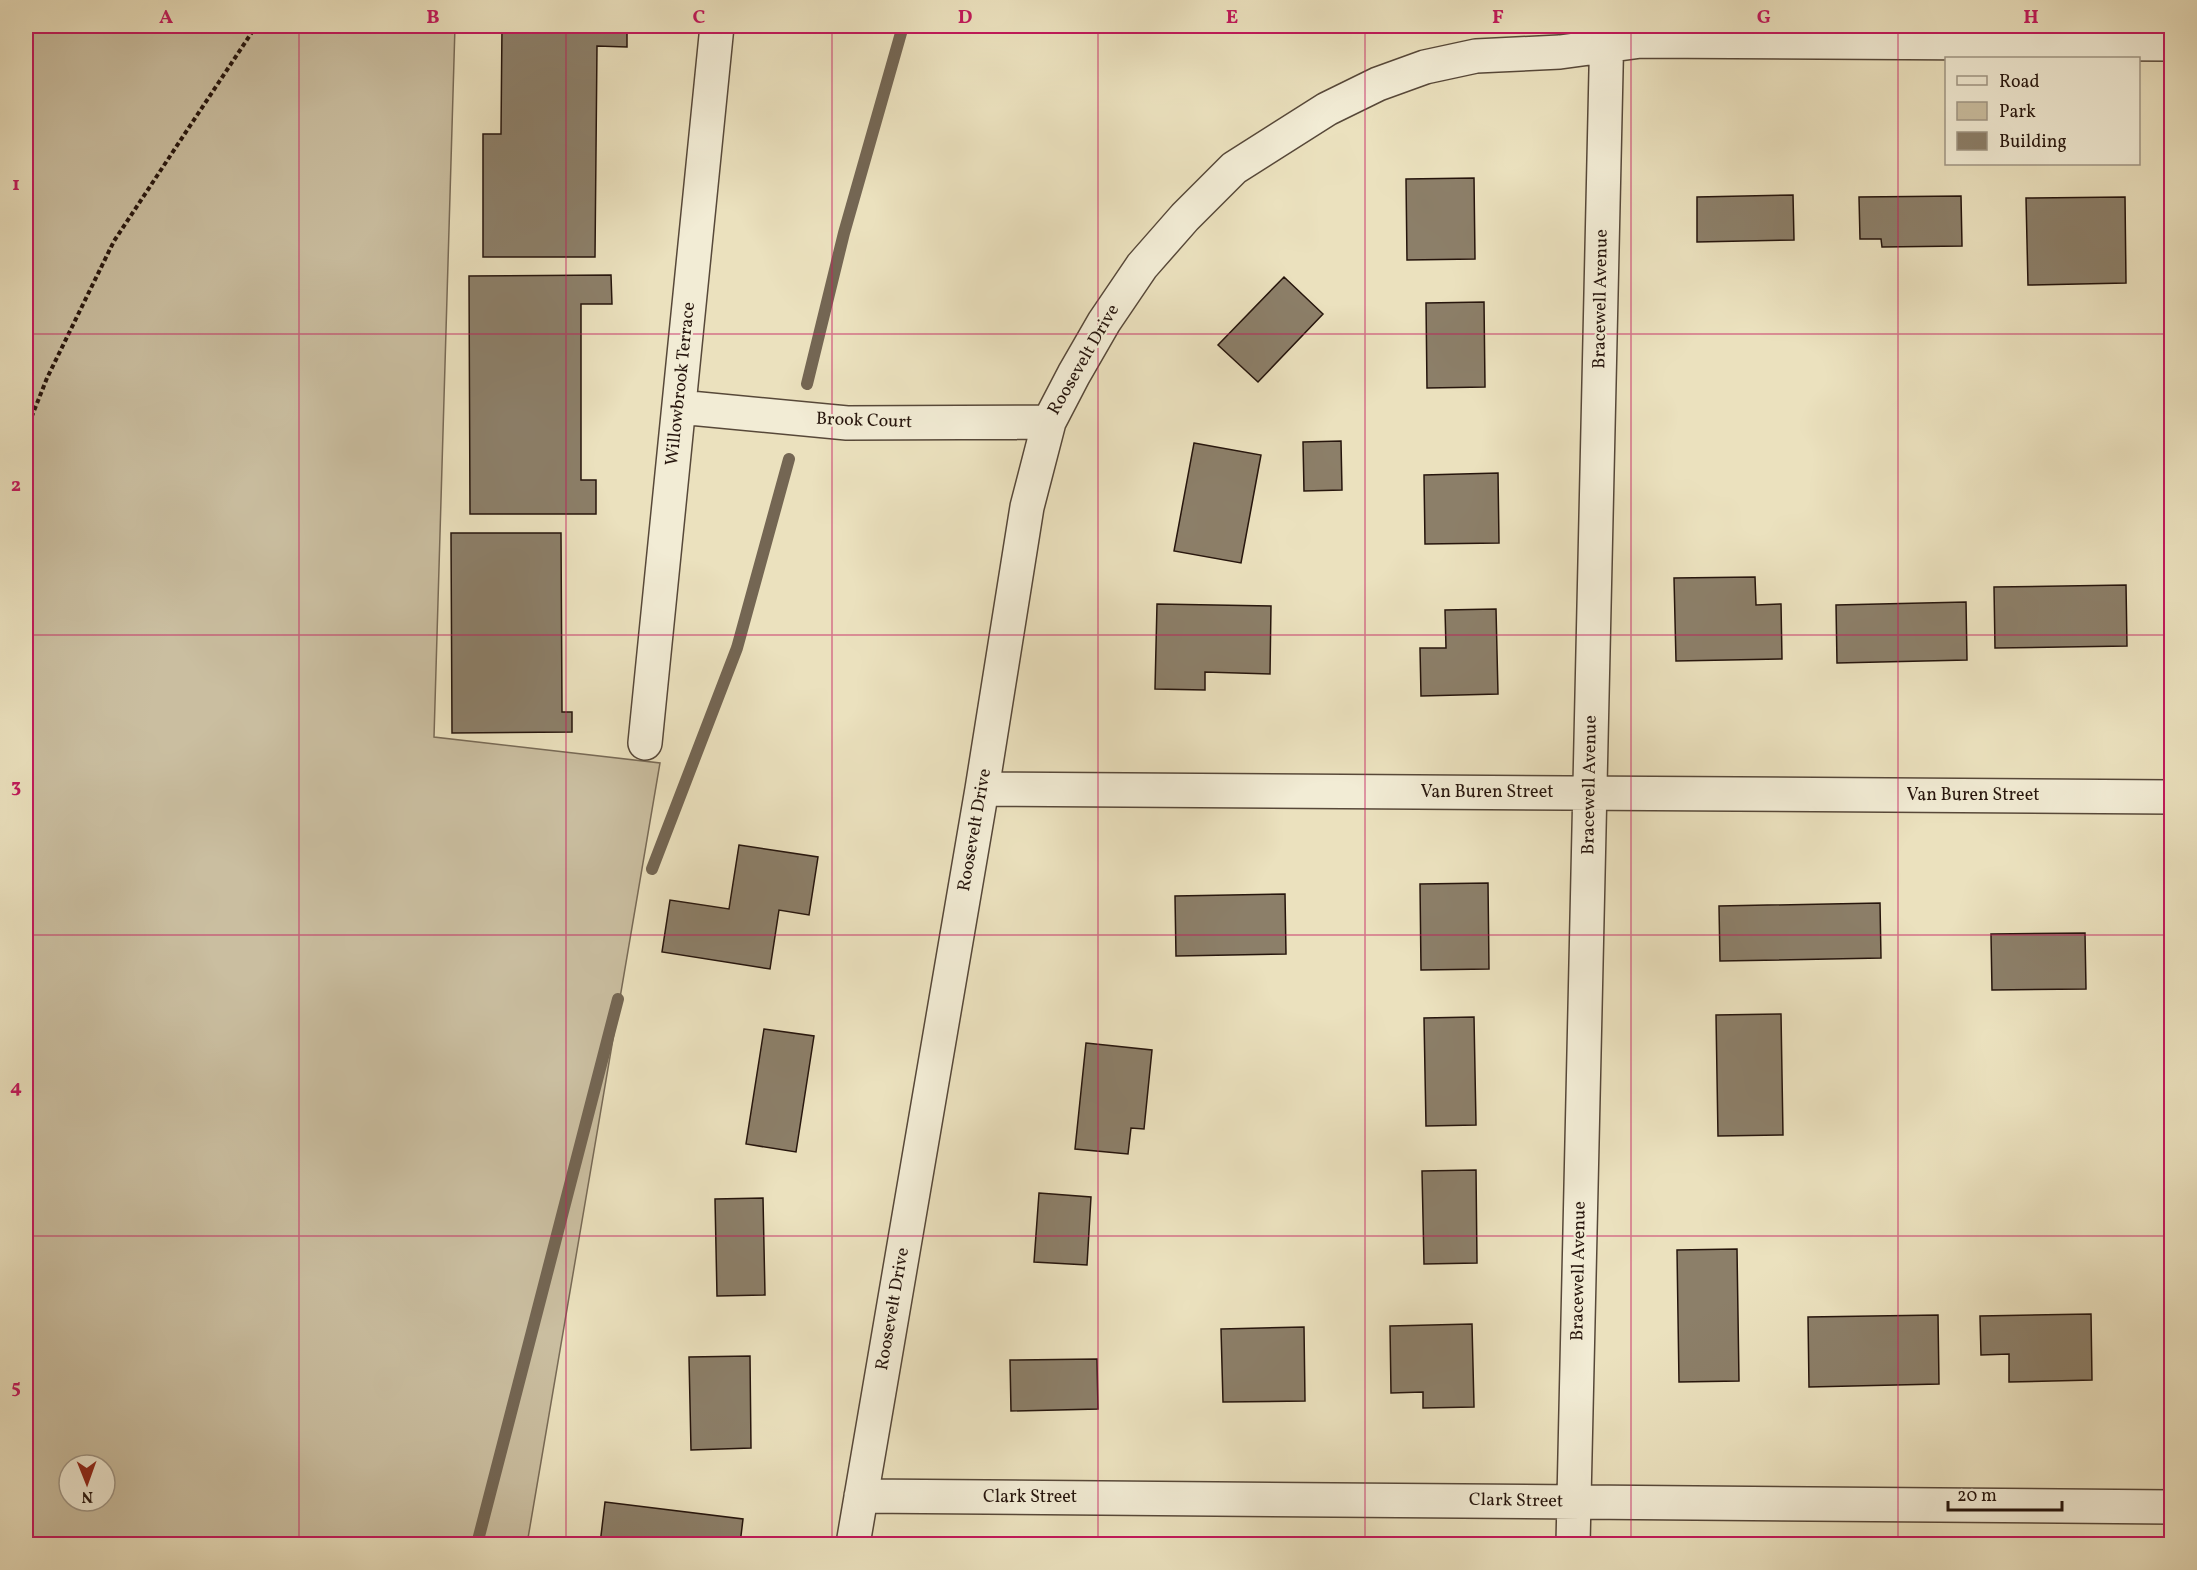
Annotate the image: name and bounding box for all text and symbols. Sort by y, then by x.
text: A [159,4,173,32]
text: B [426,4,440,32]
text: C [693,4,706,32]
text: D [958,4,972,32]
text: E [1226,4,1238,32]
text: F [1492,4,1504,32]
text: G [1757,4,1771,32]
text: H [2023,4,2039,32]
legend [1945,57,2140,165]
text: Road [1999,70,2040,95]
text: Park [1999,100,2036,125]
text: Building [1999,130,2067,155]
text: 1 [12,171,20,199]
street label: Bracewell Avenue [1587,229,1615,369]
street label: Roosevelt Drive [1042,300,1126,420]
street label: Willowbrook Terrace [660,301,702,467]
street label: Brook Court [815,407,913,435]
text: 2 [11,472,21,500]
street label: Bracewell Avenue [1576,715,1604,855]
street label: Roosevelt Drive [952,767,998,893]
text: 3 [11,773,21,801]
street label: Van Buren Street [1420,780,1554,805]
street label: Van Buren Street [1906,783,2040,808]
text: 4 [10,1074,22,1102]
street label: Bracewell Avenue [1565,1201,1593,1341]
street label: Roosevelt Drive [870,1246,916,1372]
text: 5 [11,1374,21,1402]
north arrow [57,1453,117,1513]
scale bar [1948,1474,2062,1512]
text: 20 m [1957,1484,1997,1509]
text: N [81,1485,93,1507]
street label: Clark Street [983,1485,1077,1510]
street label: Clark Street [1469,1488,1563,1514]

